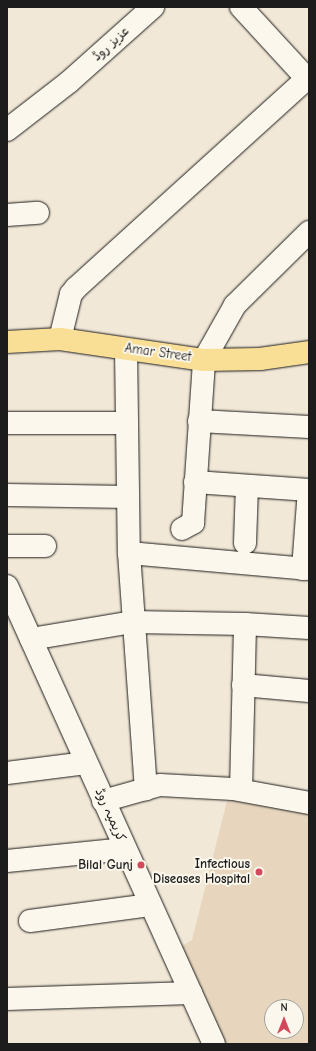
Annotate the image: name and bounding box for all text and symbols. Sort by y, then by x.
street label: عزیز روڈ [89,23,133,65]
street label: Amar Street [124,341,192,365]
street label: کریمیہ روڈ [91,786,129,844]
place label: Bilal Gunj [78,857,133,873]
place label: Infectious Diseases Hospital [153,857,250,888]
marker: Bilal Gunj [136,860,146,870]
marker: Infectious Diseases Hospital [253,866,265,878]
north arrow [264,999,304,1039]
text: N [280,1001,288,1014]

